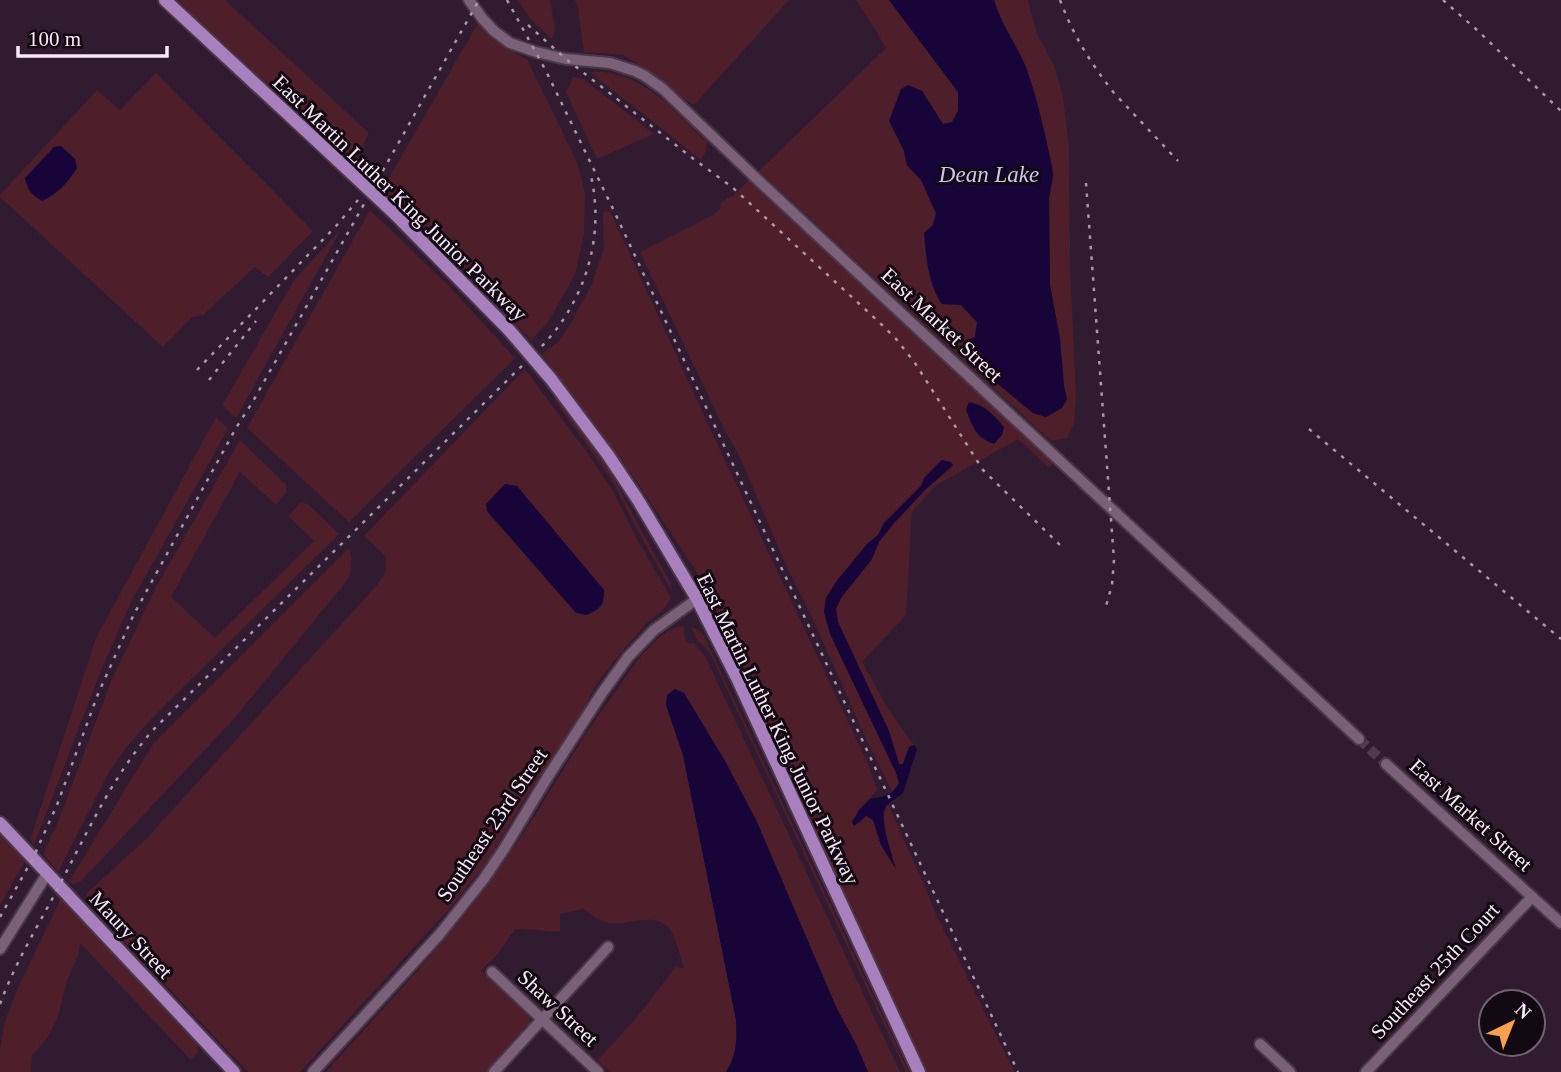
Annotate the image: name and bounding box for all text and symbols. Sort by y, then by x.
scale bar [18,14,166,58]
text: 100 m [28,27,81,51]
street label: East Martin Luther King Junior Parkway [268,70,532,326]
water label: Dean Lake [938,162,1039,187]
street label: East Market Street [877,263,1007,387]
street label: East Martin Luther King Junior Parkway [692,569,864,889]
street label: Southeast 23rd Street [432,744,552,906]
street label: East Market Street [1405,754,1537,876]
street label: Maury Street [85,887,177,984]
street label: Southeast 25th Court [1366,898,1504,1044]
street label: Shaw Street [513,965,603,1051]
north arrow [1477,988,1547,1058]
text: N [1511,999,1536,1023]

